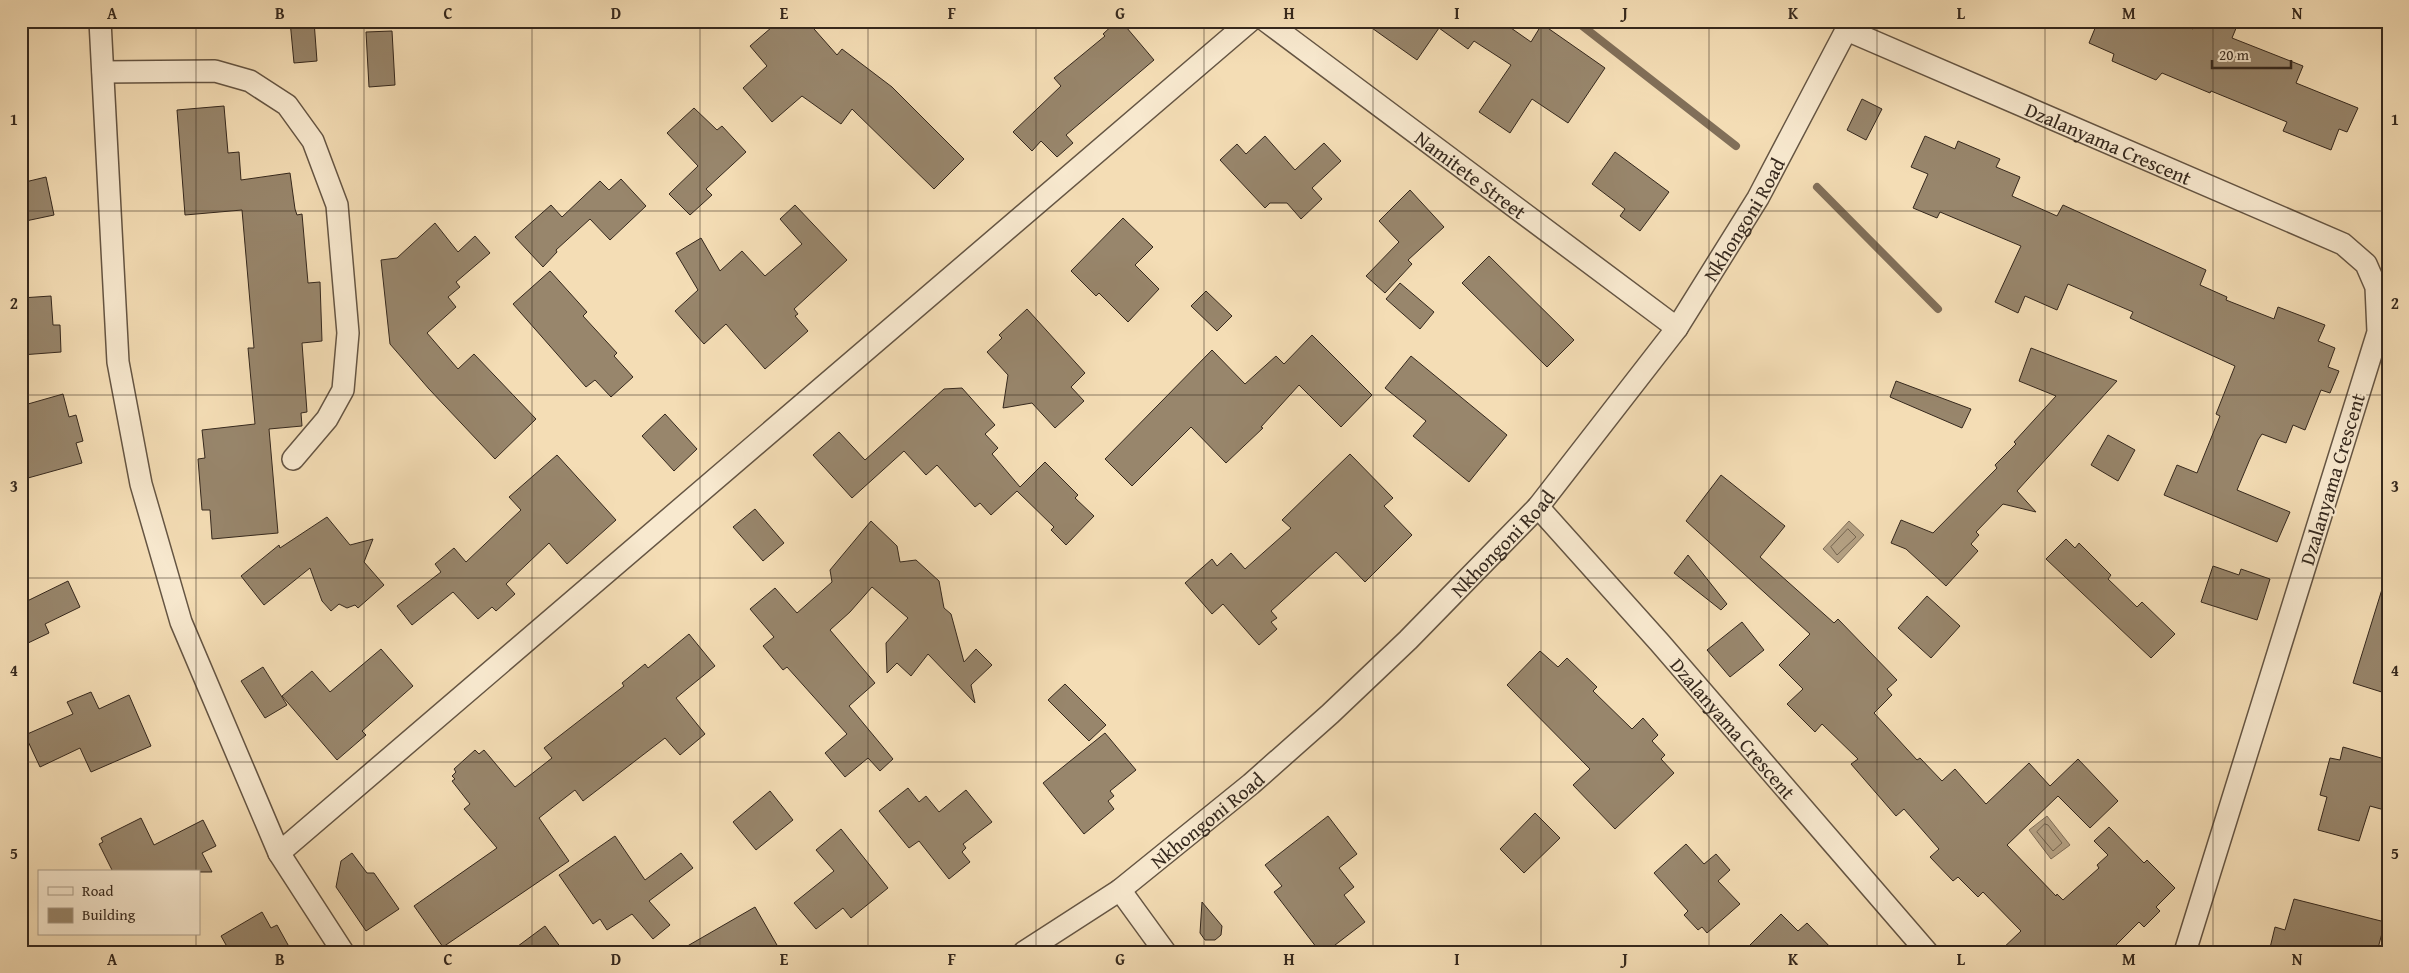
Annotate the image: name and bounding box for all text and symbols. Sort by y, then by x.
text: A [107,1,118,25]
text: B [275,1,285,25]
text: C [443,1,453,25]
text: D [611,1,621,25]
text: E [780,1,789,25]
text: F [948,1,956,25]
text: G [1115,1,1125,25]
text: H [1283,1,1295,25]
text: I [1454,1,1460,25]
text: J [1619,1,1628,25]
text: K [1788,1,1799,25]
text: L [1957,1,1966,25]
text: M [2122,1,2136,25]
text: N [2292,1,2303,25]
scale bar [2212,38,2290,70]
text: 20 m [2219,44,2250,65]
street label: Dzalanyama Crescent [2021,94,2196,192]
text: 1 [10,107,18,131]
text: 1 [2391,107,2399,131]
street label: Namitete Street [1409,123,1533,225]
street label: Nkhongoni Road [1695,152,1791,287]
text: 2 [10,291,18,315]
text: 2 [2391,291,2399,315]
street label: Dzalanyama Crescent [2292,389,2372,569]
text: 3 [10,474,18,498]
text: 3 [2391,474,2399,498]
street label: Nkhongoni Road [1443,483,1561,603]
street label: Dzalanyama Crescent [1664,651,1803,805]
text: 4 [10,658,18,682]
text: 4 [2391,658,2399,682]
street label: Nkhongoni Road [1144,764,1270,875]
text: 5 [10,841,18,865]
text: 5 [2391,841,2399,865]
legend [38,870,200,936]
text: Road [82,880,113,901]
text: Building [82,904,136,925]
text: A [107,947,118,971]
text: B [275,947,285,971]
text: C [443,947,453,971]
text: D [611,947,621,971]
text: E [780,947,789,971]
text: F [948,947,956,971]
text: G [1115,947,1125,971]
text: H [1283,947,1295,971]
text: I [1454,947,1460,971]
text: J [1619,947,1628,971]
text: K [1788,947,1799,971]
text: L [1957,947,1966,971]
text: M [2122,947,2136,971]
text: N [2292,947,2303,971]

